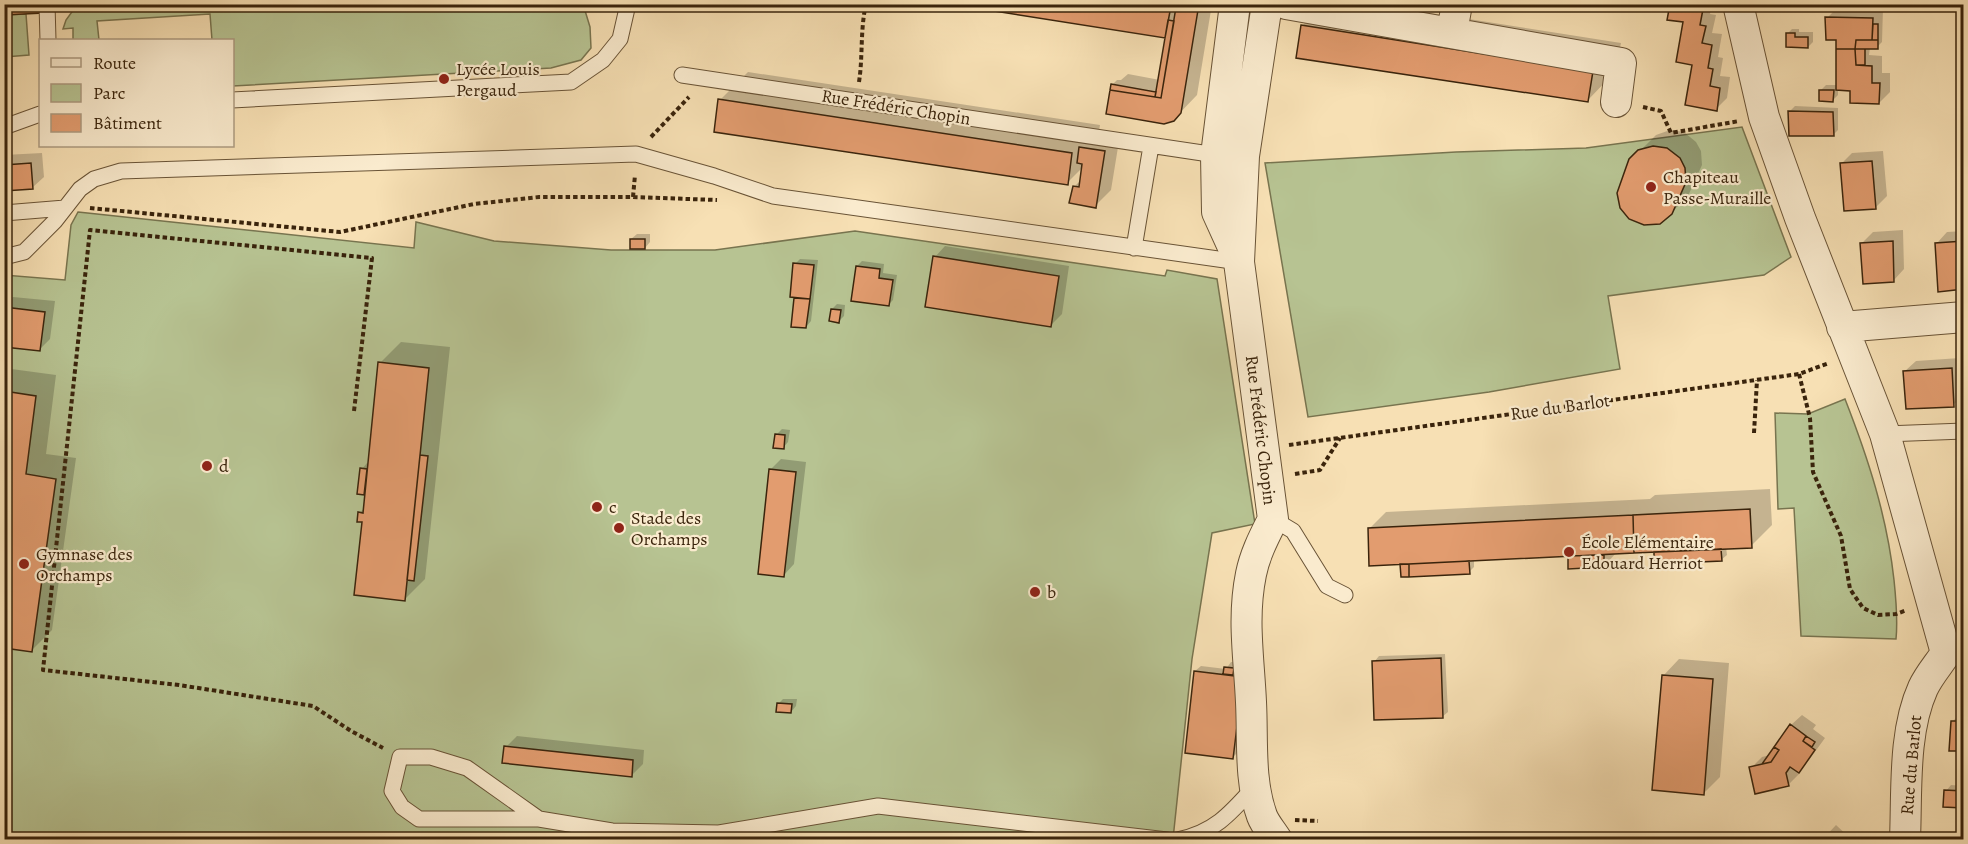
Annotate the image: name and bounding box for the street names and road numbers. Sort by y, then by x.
street label: Rue Frédéric Chopin [820,83,972,131]
street label: Rue Frédéric Chopin [1240,354,1282,506]
street label: Rue du Barlot [1509,388,1611,426]
street label: Rue du Barlot [1895,714,1927,816]

